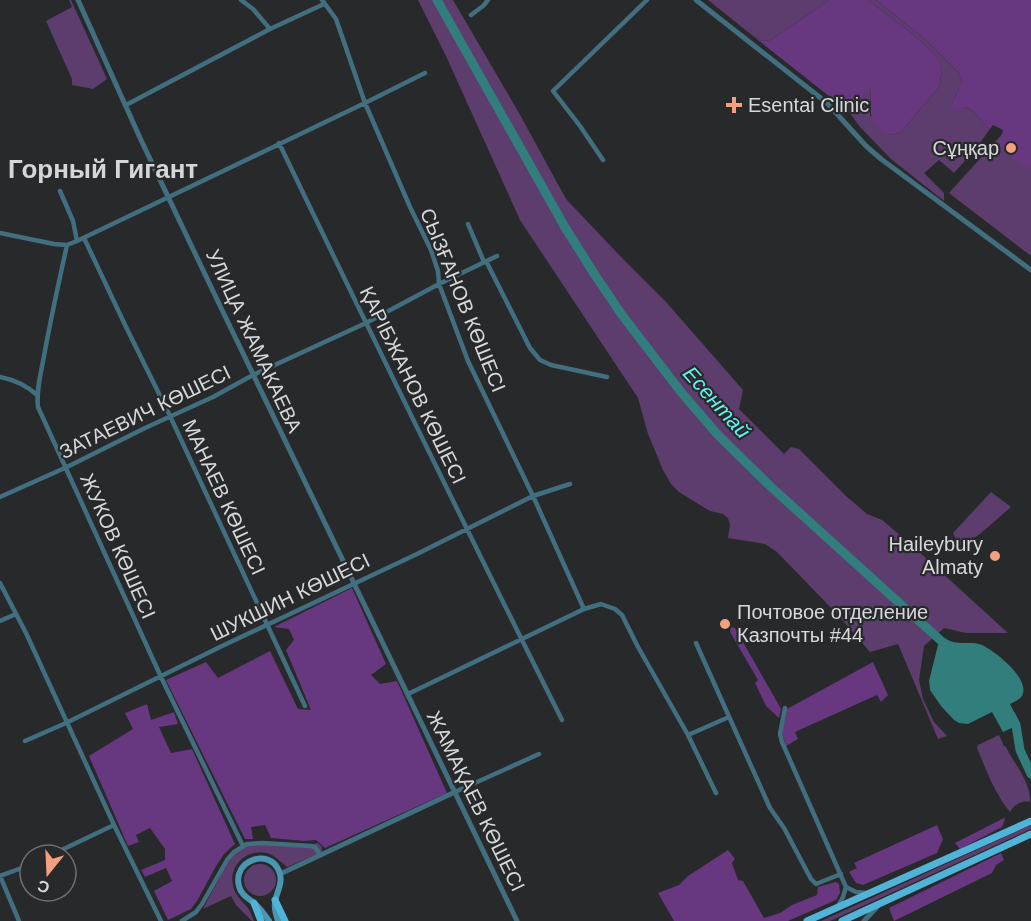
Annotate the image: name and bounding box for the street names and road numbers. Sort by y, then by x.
street label: СЫЗҒАНОВ КӨШЕСІ [416,205,510,395]
street label: УЛИЦА ЖАМАКАЕВА [202,246,306,437]
street label: ҚАРІБЖАНОВ КӨШЕСІ [356,283,470,487]
street label: ЗАТАЕВИЧ КӨШЕСІ [56,361,234,463]
street label: МАНАЕВ КӨШЕСІ [178,416,270,578]
street label: ЖУКОВ КӨШЕСІ [76,470,160,622]
street label: ШУКШИН КӨШЕСІ [207,549,373,645]
street label: ЖАМАҚАЕВ КӨШЕСІ [423,707,529,895]

